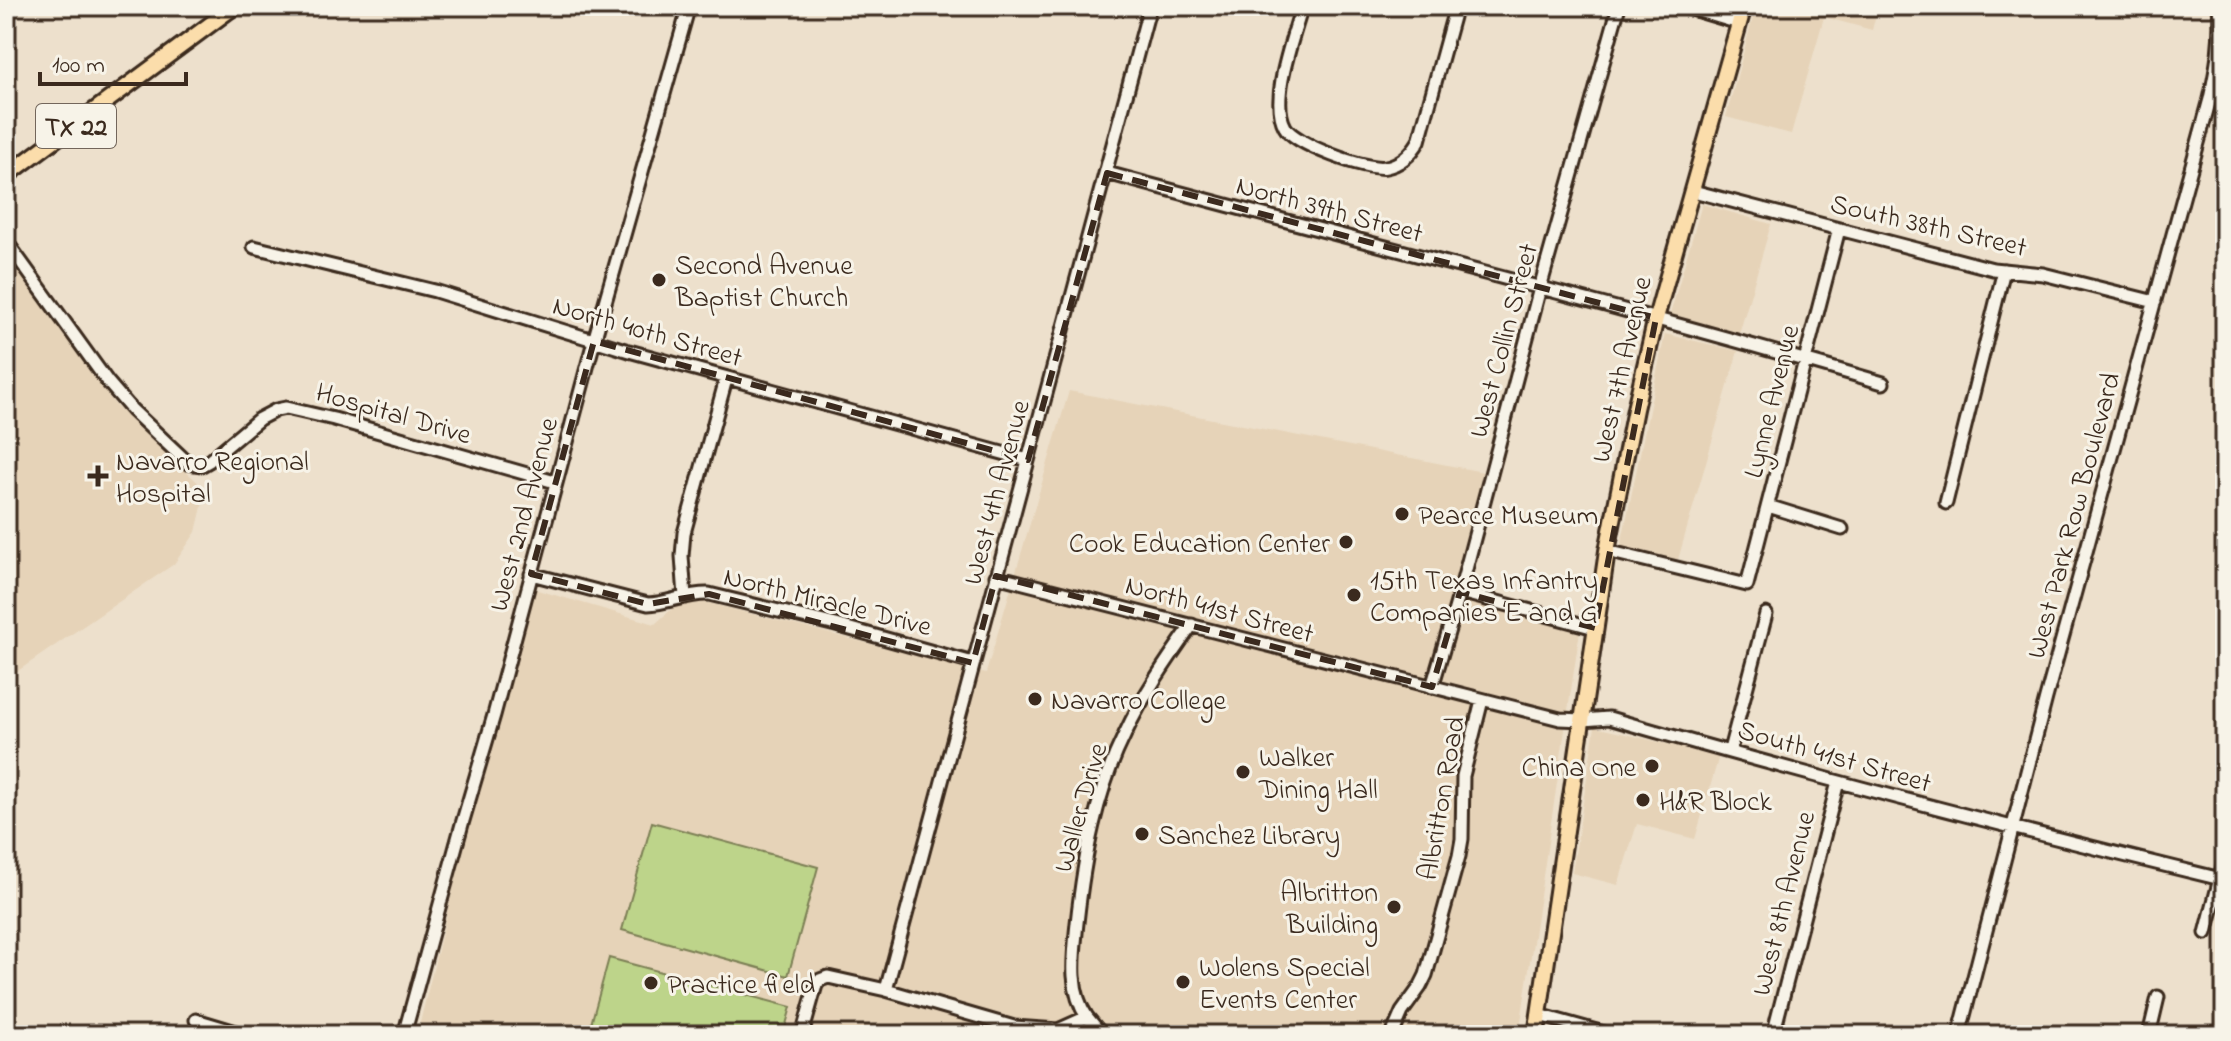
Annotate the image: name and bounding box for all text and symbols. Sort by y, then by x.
scale bar [40,36,186,86]
text: 100 m [52,49,105,84]
road number: TX 22 [36,104,116,148]
street label: North 39th Street [1231,167,1427,256]
street label: South 38th Street [1826,185,2031,270]
street label: West Collin Street [1460,239,1551,443]
place label: Second Avenue Baptist Church [674,247,853,320]
marker: Second Avenue Baptist Church [650,271,668,289]
street label: West 7th Avenue [1582,272,1665,467]
street label: North 40th Street [547,287,747,380]
street label: Lynne Avenue [1735,320,1812,483]
street label: West Park Row Boulevard [2017,368,2133,664]
street label: Hospital Drive [310,374,476,457]
street label: West 4th Avenue [954,395,1043,590]
street label: West 2nd Avenue [480,413,571,616]
place label: Navarro Regional Hospital [116,443,309,516]
marker: Navarro Regional Hospital [87,465,109,487]
place label: Pearce Museum [1418,497,1598,538]
marker: Pearce Museum [1393,505,1411,523]
place label: Cook Education Center [1069,525,1330,566]
marker: Cook Education Center [1337,533,1355,551]
street label: North Miracle Drive [719,558,936,649]
place label: 15th Texas Infantry Companies E and G [1370,562,1598,635]
street label: North 41st Street [1120,567,1318,656]
marker: 15th Texas Infantry Companies E and G [1345,586,1363,604]
place label: Navarro College [1051,682,1227,723]
marker: Navarro College [1026,690,1044,708]
street label: South 41st Street [1732,711,1936,806]
street label: Albritton Road [1409,713,1478,884]
street label: Waller Drive [1044,738,1121,878]
place label: Walker Dining Hall [1258,739,1378,812]
place label: China One [1522,749,1636,790]
marker: China One [1643,757,1661,775]
marker: Walker Dining Hall [1234,763,1252,781]
place label: H&R Block [1659,783,1772,824]
marker: H&R Block [1634,791,1652,809]
street label: West 8th Avenue [1743,807,1828,1000]
place label: Sanchez Library [1158,817,1340,858]
marker: Sanchez Library [1133,825,1151,843]
place label: Albritton Building [1280,874,1378,947]
marker: Albritton Building [1385,898,1403,916]
place label: Wolens Special Events Center [1199,949,1370,1022]
place label: Practice field [667,966,815,1007]
marker: Wolens Special Events Center [1174,973,1192,991]
marker: Practice field [642,974,660,992]

